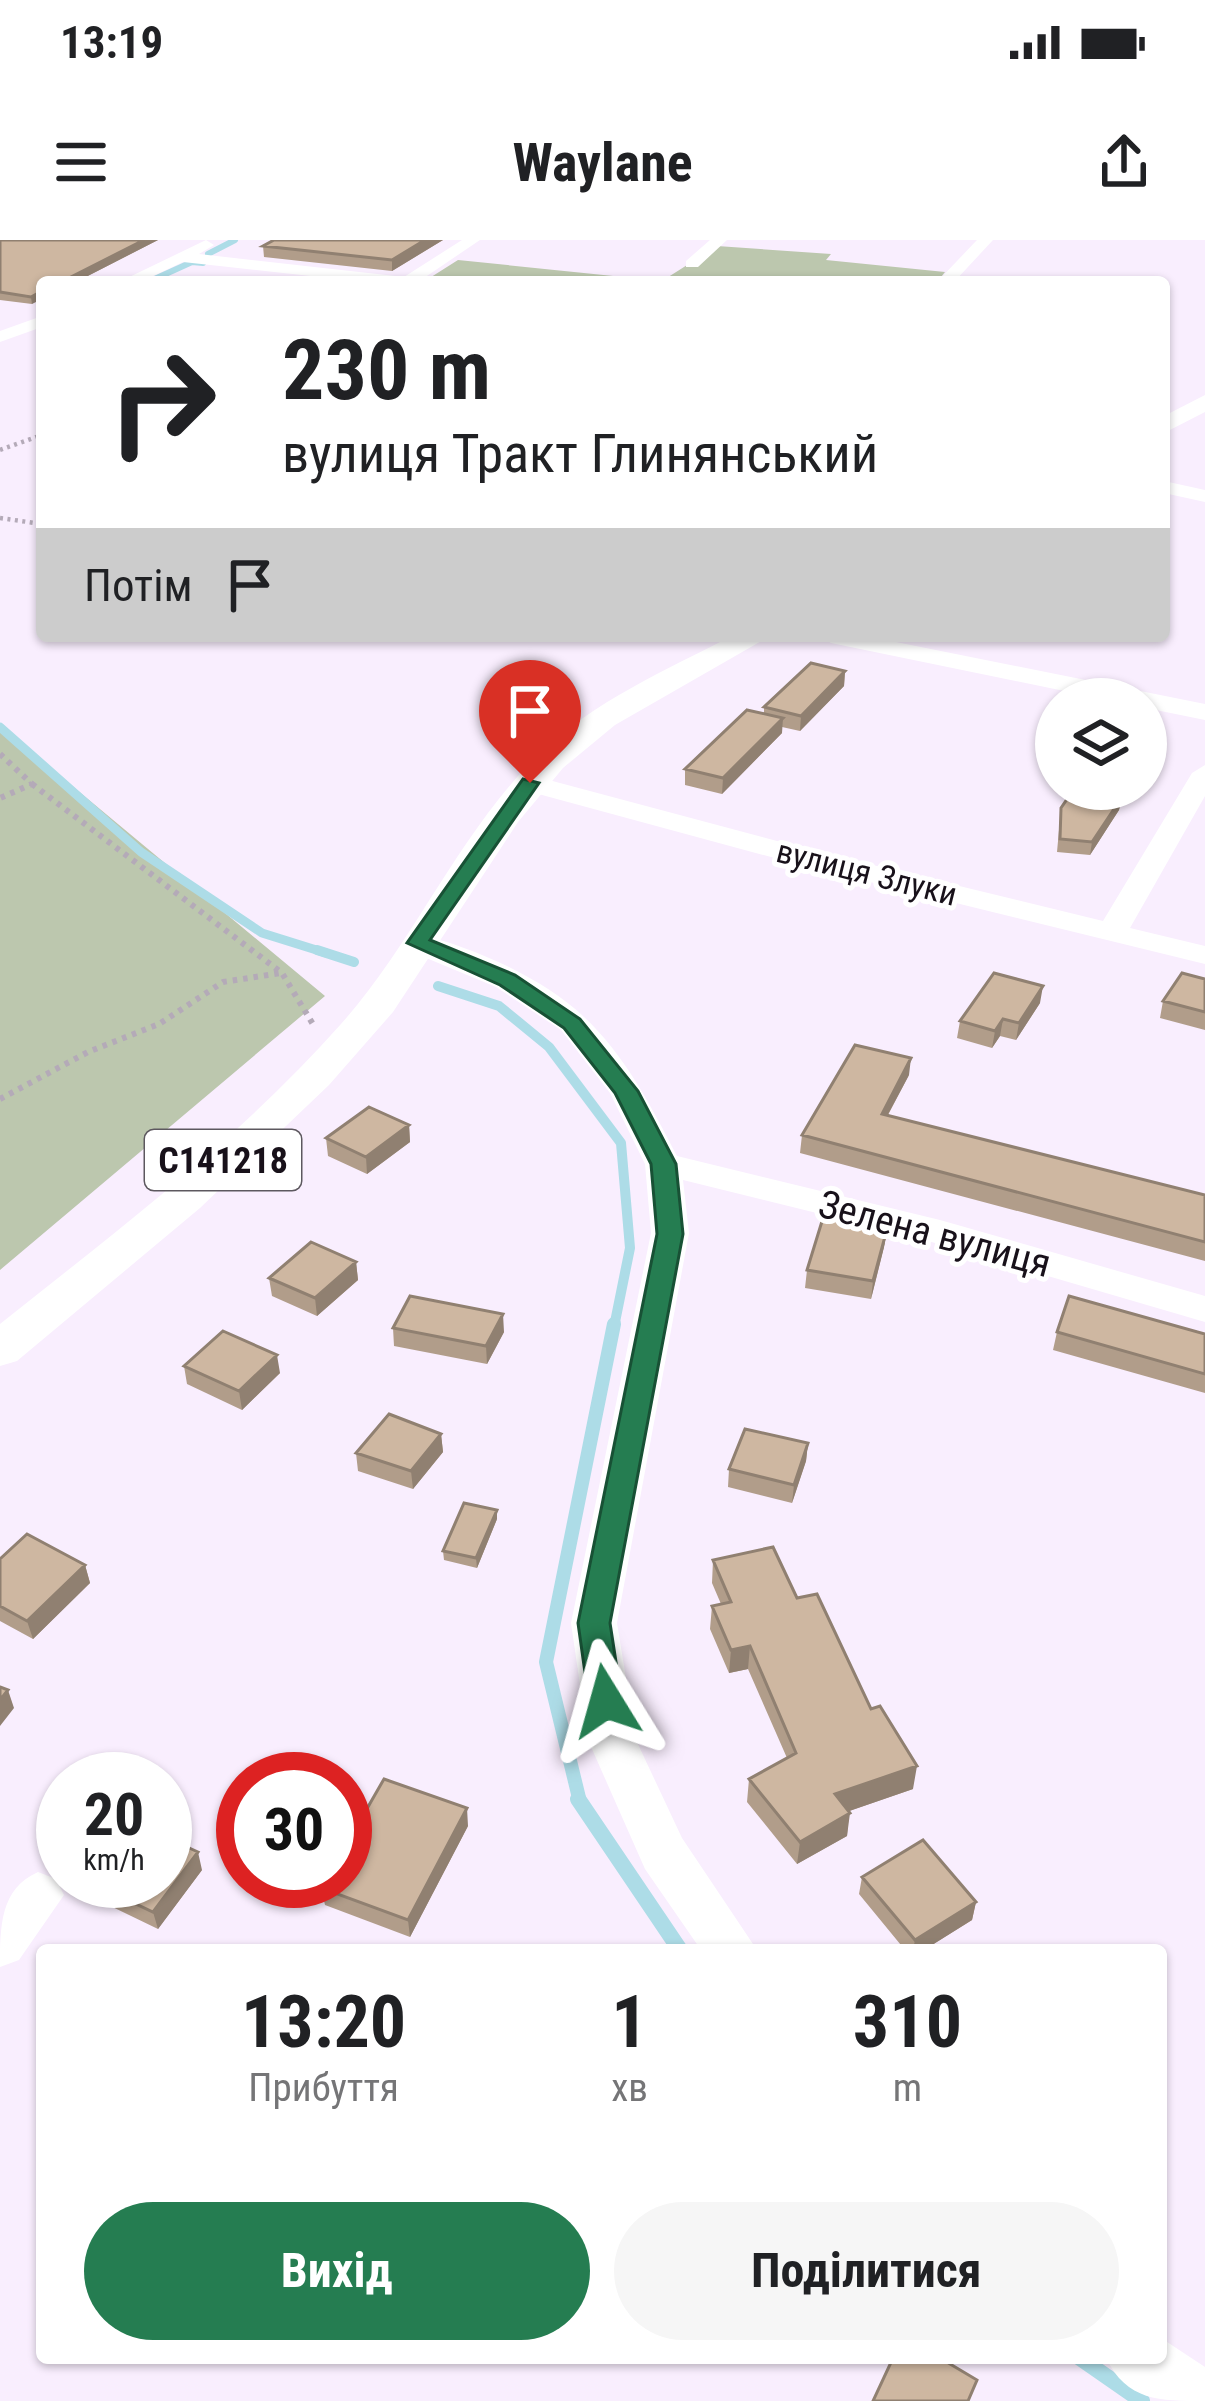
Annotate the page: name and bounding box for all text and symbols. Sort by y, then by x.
text: 13:19 [60,16,163,69]
icon: menu [48,129,114,195]
icon: share [1091,129,1157,195]
text: Waylane [512,131,693,194]
text: 230 m [282,321,491,420]
icon: right [84,324,240,480]
text: вулиця Тракт Глинянський [282,422,878,485]
icon: arrive [217,552,283,618]
text: Потім [84,559,193,612]
pin [479,660,581,783]
icon: arrive [497,678,563,744]
map controls [1035,678,1167,810]
button: layers [1035,678,1167,810]
street label: вулиця Злуки [773,831,961,914]
road number: С141218 [145,1130,301,1190]
street label: Зелена вулиця [814,1181,1056,1287]
position arrow [543,1638,669,1764]
speed limit sign: 30 [216,1752,372,1908]
text: 20 [84,1779,144,1850]
text: km/h [83,1842,145,1877]
text: 13:20 [241,1980,406,2065]
text: 1 [611,1980,648,2065]
text: 310 [853,1980,962,2065]
text: Прибуття [248,2065,399,2111]
text: хв [611,2065,648,2111]
text: m [893,2065,922,2111]
button: Вихід [84,2202,590,2340]
button: Поділитися [614,2202,1119,2340]

